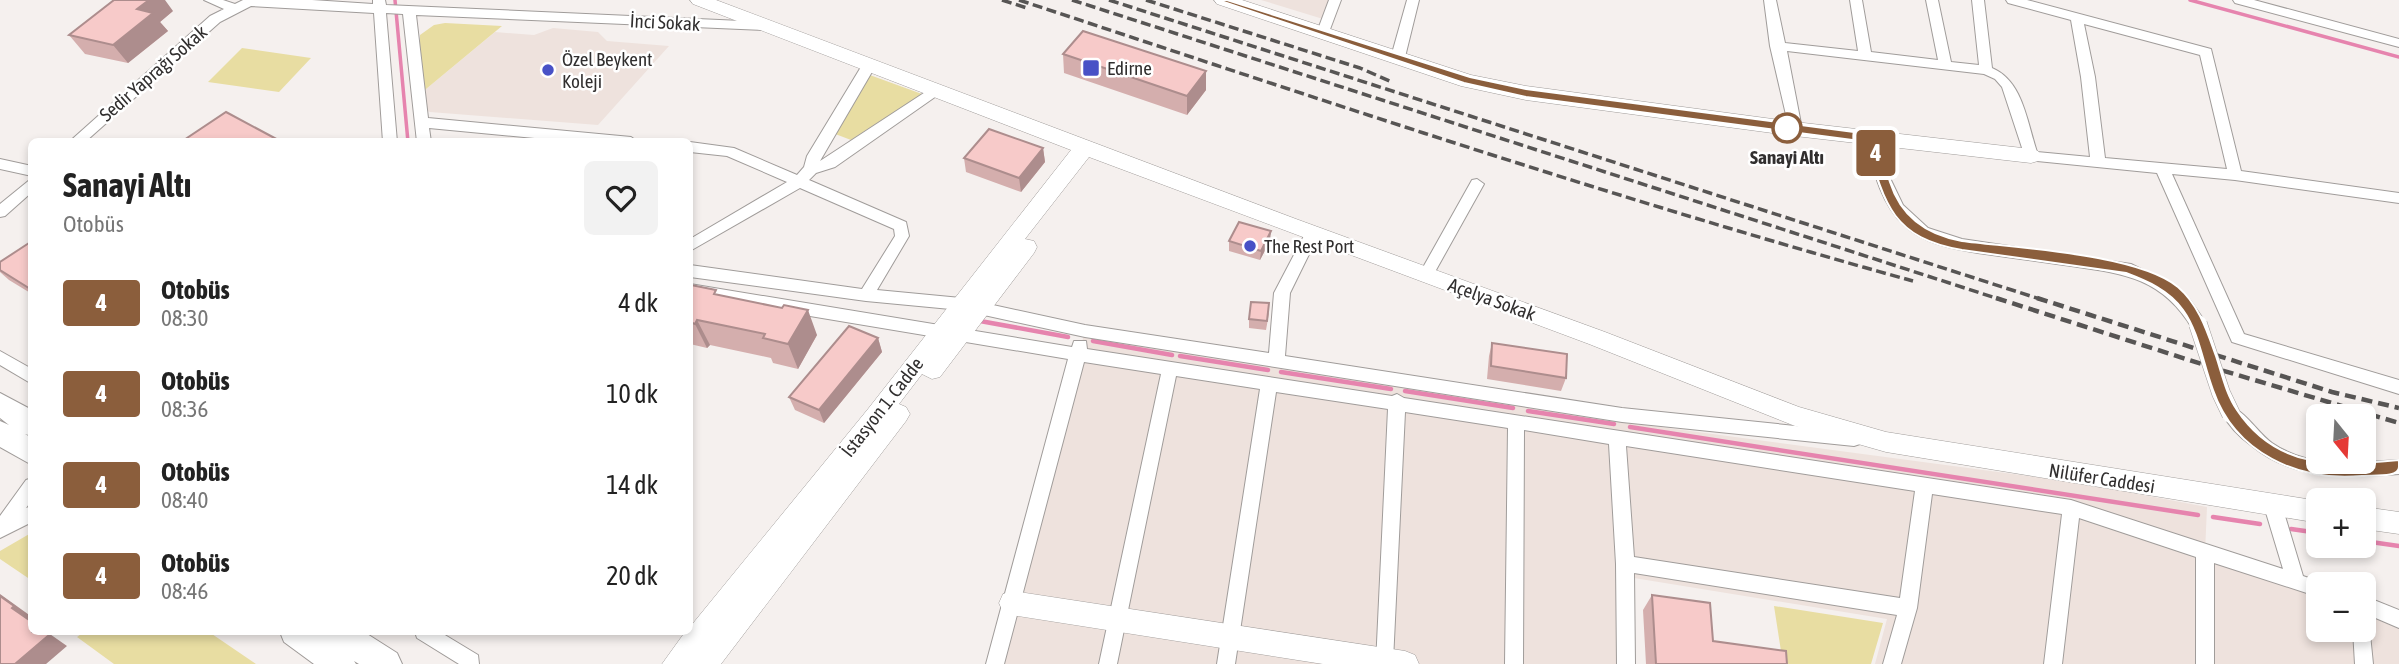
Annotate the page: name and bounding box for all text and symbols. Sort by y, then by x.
street label: İnci Sokak [629,9,701,35]
street label: Sedir Yaprağı Sokak [95,20,212,126]
place label: Özel Beykent Koleji [562,48,653,92]
place label: Edirne [1107,57,1152,79]
marker: Edirne [1081,58,1101,78]
marker: Özel Beykent Koleji [540,62,556,78]
marker: Sanayi Altı [1772,113,1802,143]
line badge: 4 [1853,130,1899,176]
text: 4 [1870,139,1882,166]
place label: Sanayi Altı [1750,146,1824,168]
button: heart [584,161,658,235]
text: Sanayi Altı [63,166,191,204]
text: Otobüs [63,211,124,237]
place label: The Rest Port [1264,235,1354,257]
marker: The Rest Port [1242,238,1258,254]
street label: Açelya Sokak [1445,273,1539,325]
text: Otobüs [161,275,230,305]
text: 4 dk [618,288,658,318]
text: 4 [96,289,107,316]
text: 08:30 [161,305,208,331]
street label: İstasyon 1. Cadde [836,353,928,461]
text: Otobüs [161,366,230,396]
text: 10 dk [606,379,658,409]
text: 4 [96,380,107,407]
text: 08:36 [161,396,208,422]
north arrow [2306,404,2376,474]
map controls [2306,404,2376,642]
text: Otobüs [161,457,230,487]
street label: Nilüfer Caddesi [2047,459,2157,497]
text: 14 dk [606,470,658,500]
text: 4 [96,471,107,498]
text: 08:40 [161,487,208,513]
button: + [2306,488,2376,558]
text: Otobüs [161,548,230,578]
text: 20 dk [606,561,658,591]
text: 4 [96,562,107,589]
button: − [2306,572,2376,642]
text: 08:46 [161,578,208,604]

